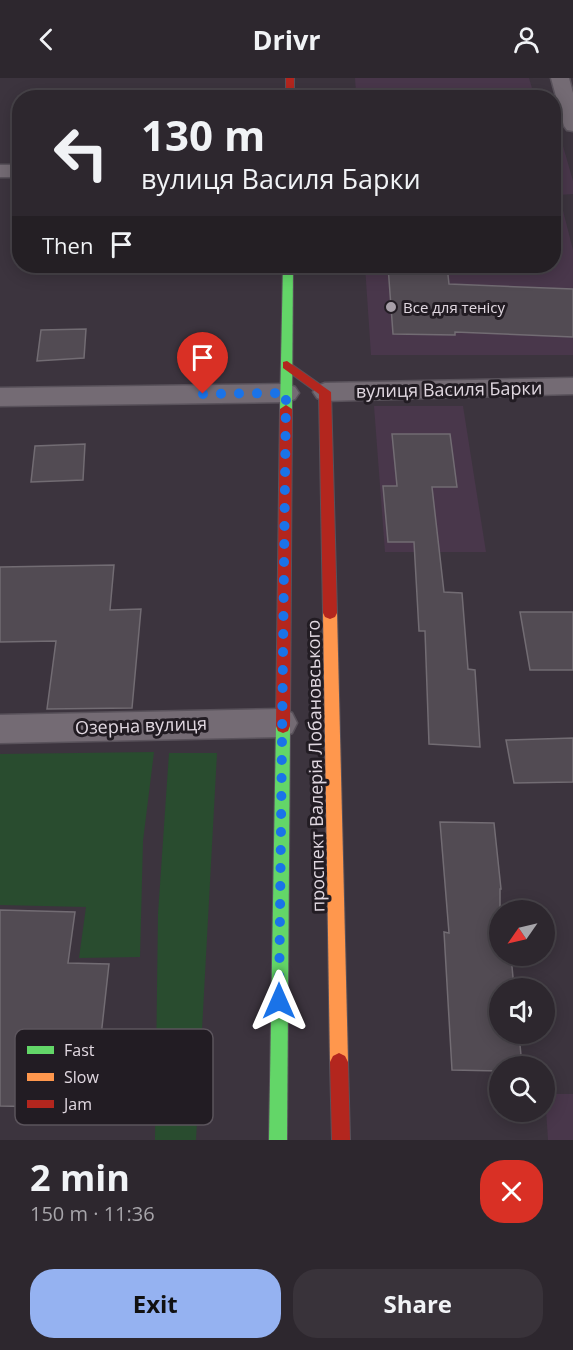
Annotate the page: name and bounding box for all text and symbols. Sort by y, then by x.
text: Drivr [252,21,321,58]
icon: back [30,23,63,56]
icon: person [510,23,543,56]
text: 130 m [141,106,265,163]
icon: left [42,114,120,192]
text: вулиця Василя Барки [141,160,421,197]
icon: arrive [105,228,138,261]
text: Then [42,230,93,260]
place label: Все для тенісу [403,297,506,317]
marker: Все для тенісу [384,300,398,314]
pin [177,332,228,394]
icon: arrive [186,341,219,374]
street label: вулиця Василя Барки [356,375,542,403]
street label: проспект Валерія Лобановського [300,620,330,912]
street label: Озерна вулиця [75,711,207,739]
north arrow [489,900,555,966]
map controls [489,900,555,1122]
position arrow [247,969,311,1033]
button: sound [489,978,555,1044]
legend [15,1029,213,1125]
text: Fast [64,1039,95,1061]
button: search [489,1056,555,1122]
text: Slow [64,1066,99,1088]
text: Jam [62,1093,92,1115]
text: 2 min [30,1153,130,1202]
button: close [480,1160,543,1223]
text: 150 m · 11:36 [30,1200,155,1227]
button: Exit [30,1269,281,1338]
button: Share [293,1269,543,1338]

